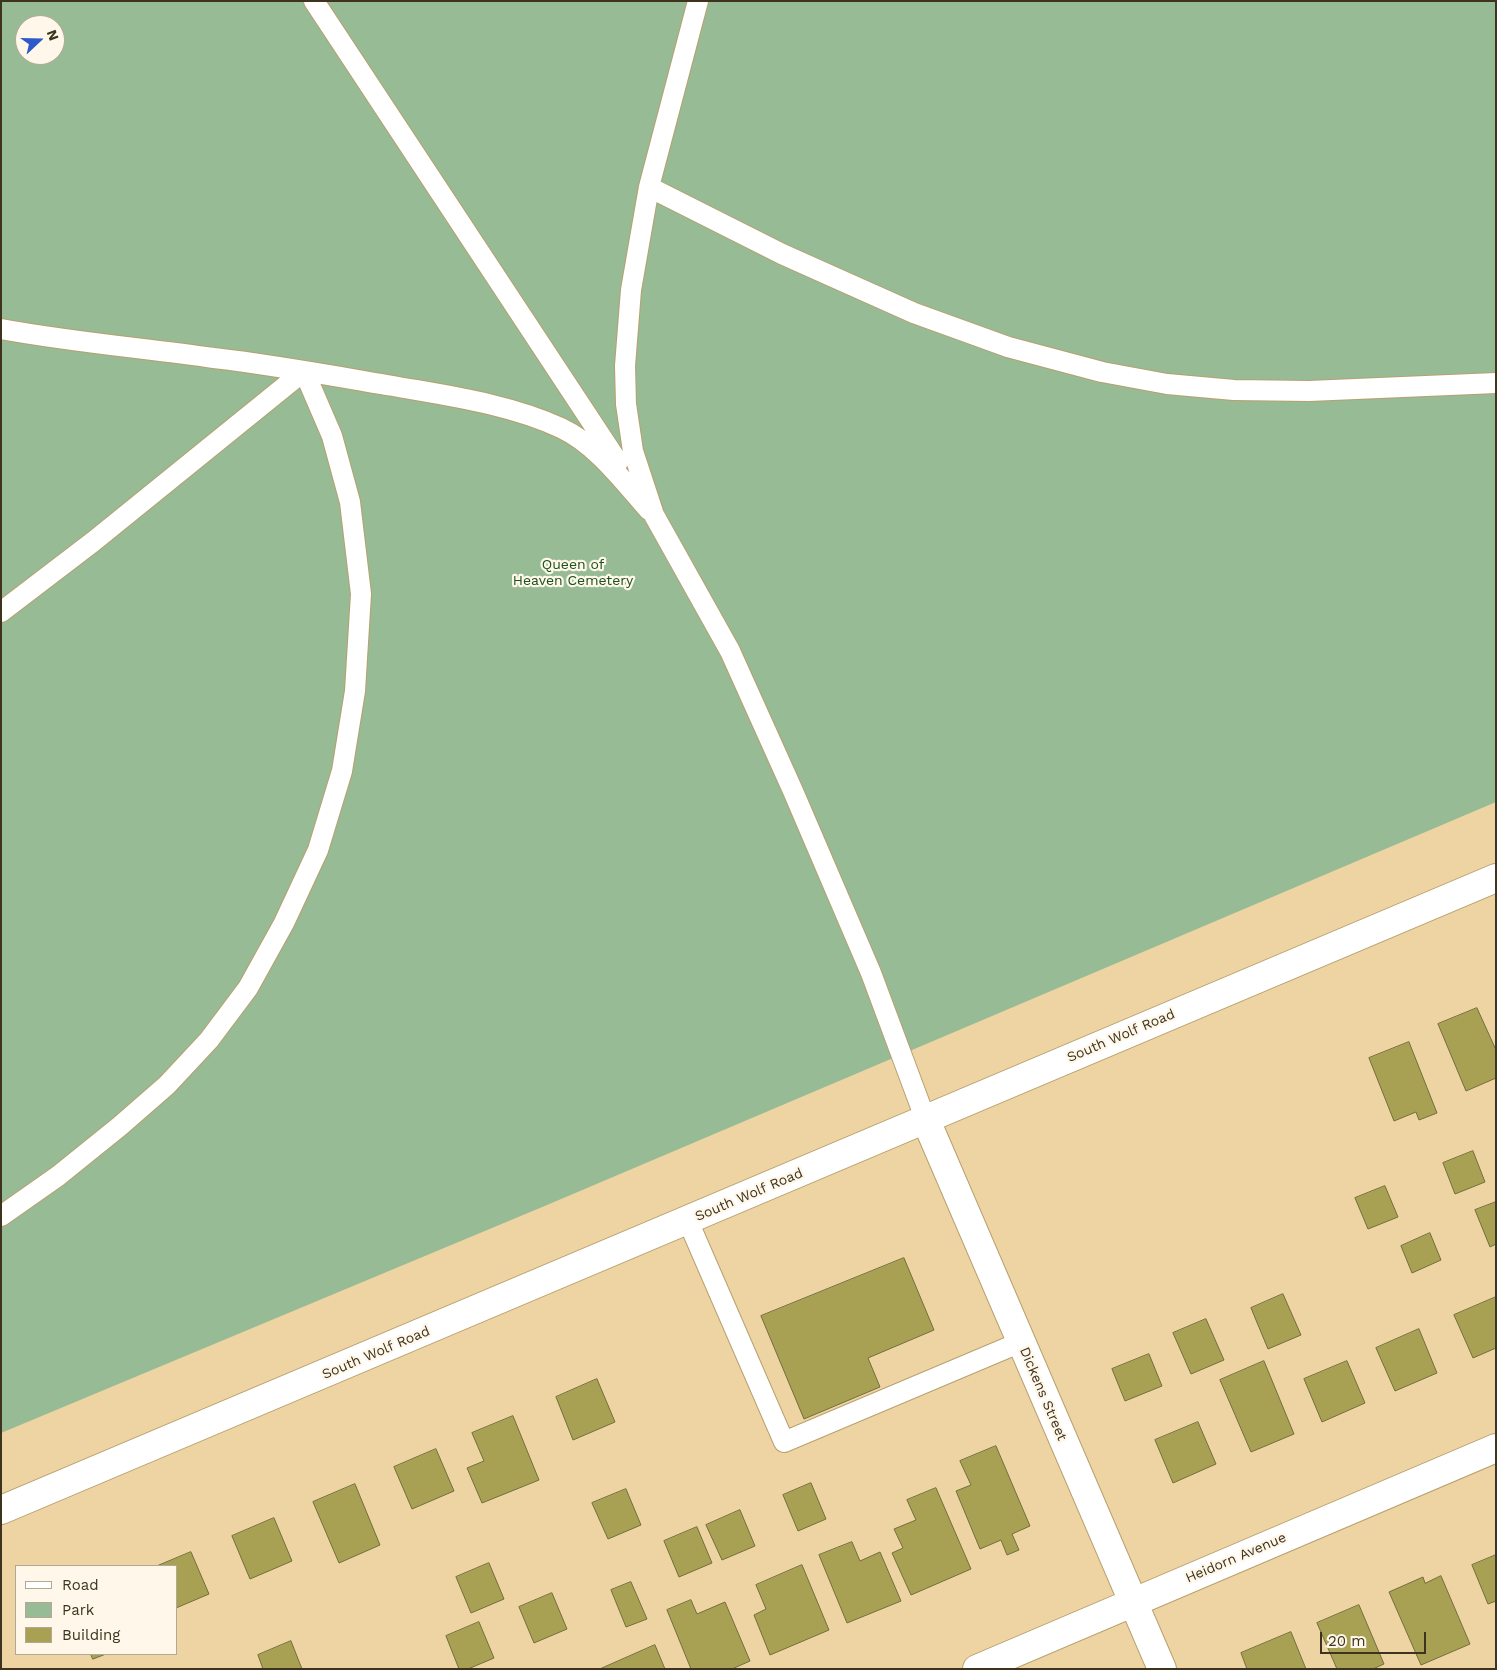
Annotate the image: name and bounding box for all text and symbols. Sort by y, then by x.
north arrow [15,15,65,65]
text: N [44,27,62,43]
park label: Queen of Heaven Cemetery [513,557,633,590]
street label: South Wolf Road [1065,1006,1177,1066]
street label: South Wolf Road [693,1165,805,1225]
street label: South Wolf Road [320,1323,432,1383]
street label: Dickens Street [1016,1345,1070,1443]
street label: Heidorn Avenue [1183,1529,1289,1587]
legend [15,1565,178,1655]
text: Road [62,1576,99,1594]
text: Park [62,1601,94,1619]
scale bar [1322,1622,1428,1654]
text: Building [62,1626,120,1644]
text: 20 m [1328,1632,1366,1650]

